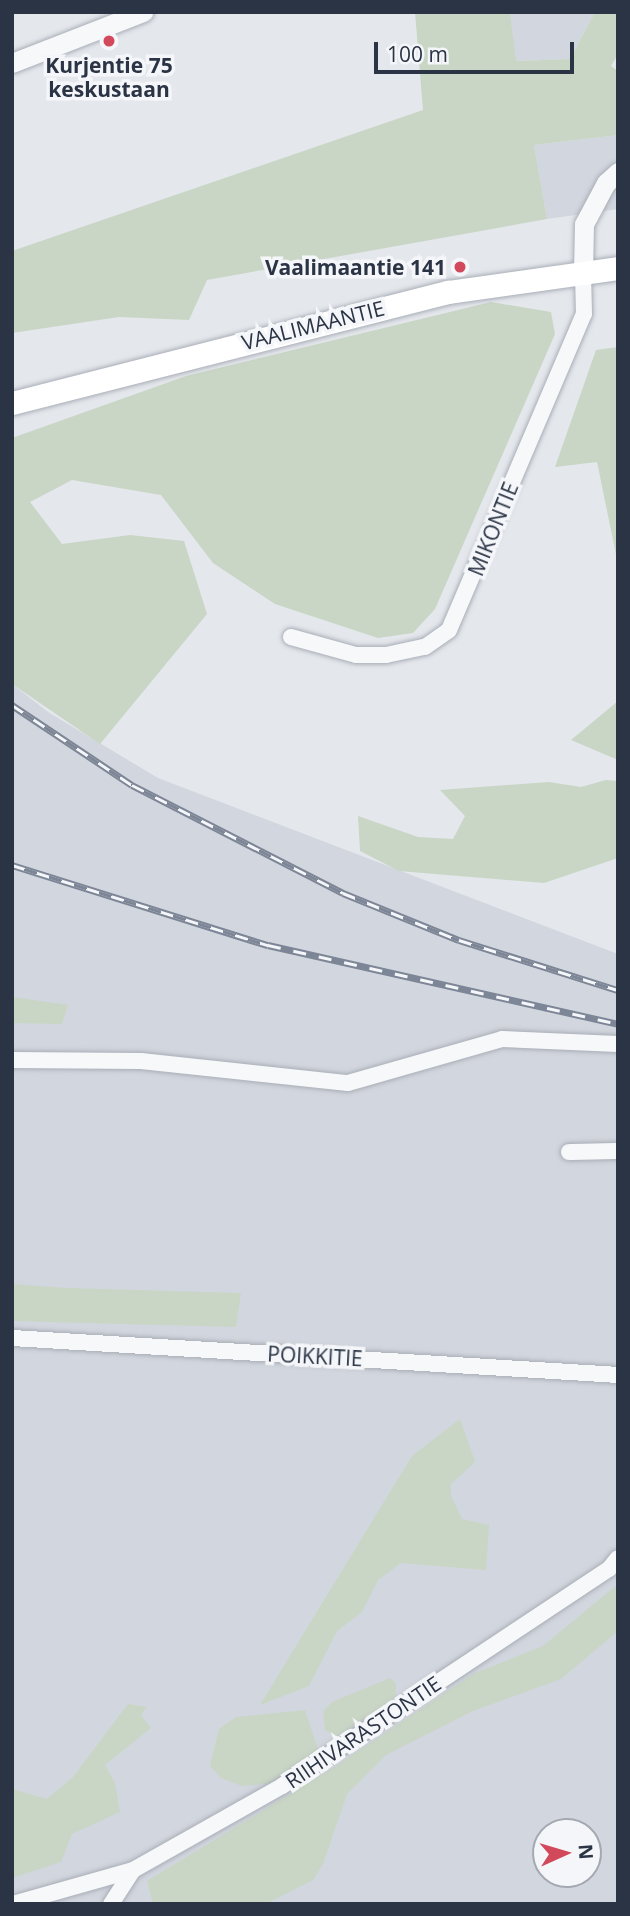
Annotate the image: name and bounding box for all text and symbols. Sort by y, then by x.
scale bar [378,28,578,72]
marker: Kurjentie 75 keskustaan [101,33,117,49]
text: 100 m [387,40,448,68]
place label: Kurjentie 75 keskustaan [45,52,173,102]
place label: Vaalimaantie 141 [265,254,446,280]
marker: Vaalimaantie 141 [452,259,468,275]
street label: VAALIMAANTIE [239,295,387,355]
street label: MIKONTIE [463,478,523,580]
street label: POIKKITIE [267,1341,363,1371]
street label: RIIHIVARASTONTIE [280,1671,446,1793]
north arrow [532,1818,602,1888]
text: N [572,1843,599,1860]

